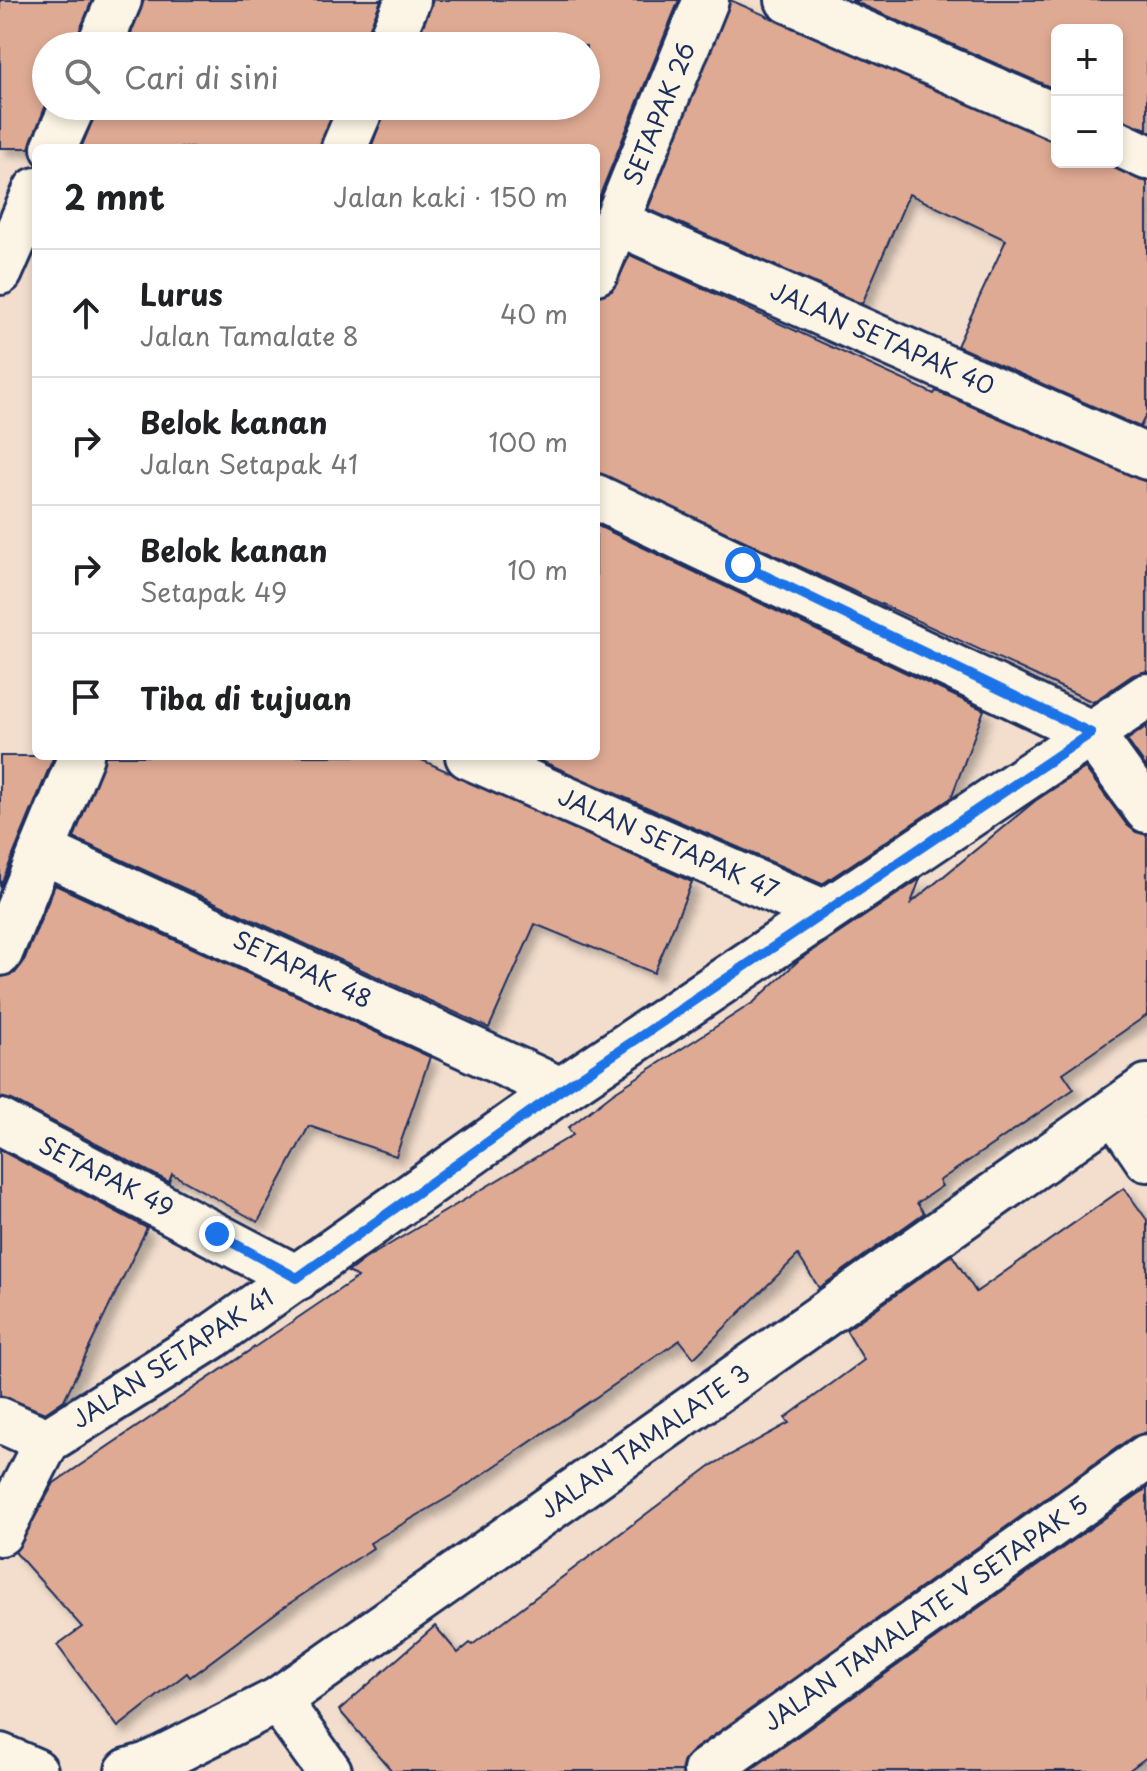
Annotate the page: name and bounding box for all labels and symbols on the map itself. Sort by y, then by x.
street label: SETAPAK 26 [613,36,703,190]
street label: JALAN SETAPAK 40 [765,271,1001,403]
route start [725,547,761,583]
street label: JALAN SETAPAK 47 [553,777,785,907]
street label: SETAPAK 48 [228,920,378,1016]
street label: SETAPAK 49 [33,1126,181,1225]
route end [199,1216,235,1252]
street label: JALAN SETAPAK 41 [64,1278,280,1436]
street label: JALAN TAMALATE 3 [531,1354,756,1527]
street label: JALAN TAMALATE V SETAPAK 5 [755,1486,1095,1739]

